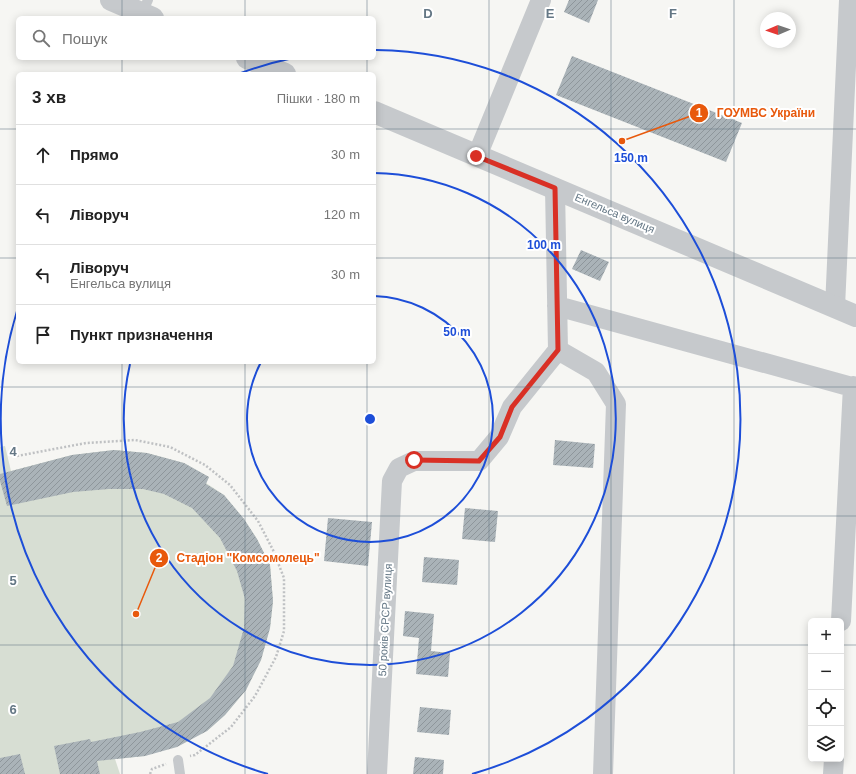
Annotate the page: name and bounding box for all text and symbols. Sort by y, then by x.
text: D [423,6,433,21]
text: E [546,6,555,21]
text: F [669,6,677,21]
north arrow [760,12,796,48]
search box [16,16,376,60]
icon: search [30,27,52,49]
text: Пошук [62,30,107,47]
text: 3 хв [32,88,66,107]
text: Пішки · 180 m [277,91,360,106]
callout: ГОУМВС України [689,101,823,125]
text: 1 [696,106,703,120]
text: ГОУМВС України [717,106,815,120]
icon: ahead [32,144,54,166]
text: Прямо [70,146,119,163]
text: 30 m [331,147,360,162]
route end [467,147,485,165]
text: 150 m [614,151,648,165]
street label: Енгельса вулиця [573,191,657,235]
icon: left [32,204,54,226]
text: Ліворуч [70,206,129,223]
text: 120 m [324,207,360,222]
text: 100 m [527,238,561,252]
text: Ліворуч [70,259,129,276]
icon: left [32,264,54,286]
text: 30 m [331,267,360,282]
text: Енгельса вулиця [70,276,171,291]
icon: arrive [32,324,54,346]
text: 50 m [443,325,471,339]
text: Пункт призначення [70,326,213,343]
centre of rings [363,412,377,426]
text: 4 [9,444,17,459]
route start [405,451,423,469]
callout: Стадіон "Комсомолець" [149,546,328,570]
text: 2 [156,551,163,565]
text: Стадіон "Комсомолець" [176,551,320,565]
street label: 50 років СРСР вулиця [376,563,394,677]
text: 5 [9,573,17,588]
map controls [808,618,844,762]
button: + [808,618,844,654]
button: − [808,654,844,690]
button: locate [808,690,844,726]
text: 6 [9,702,17,717]
button: layers [808,726,844,762]

